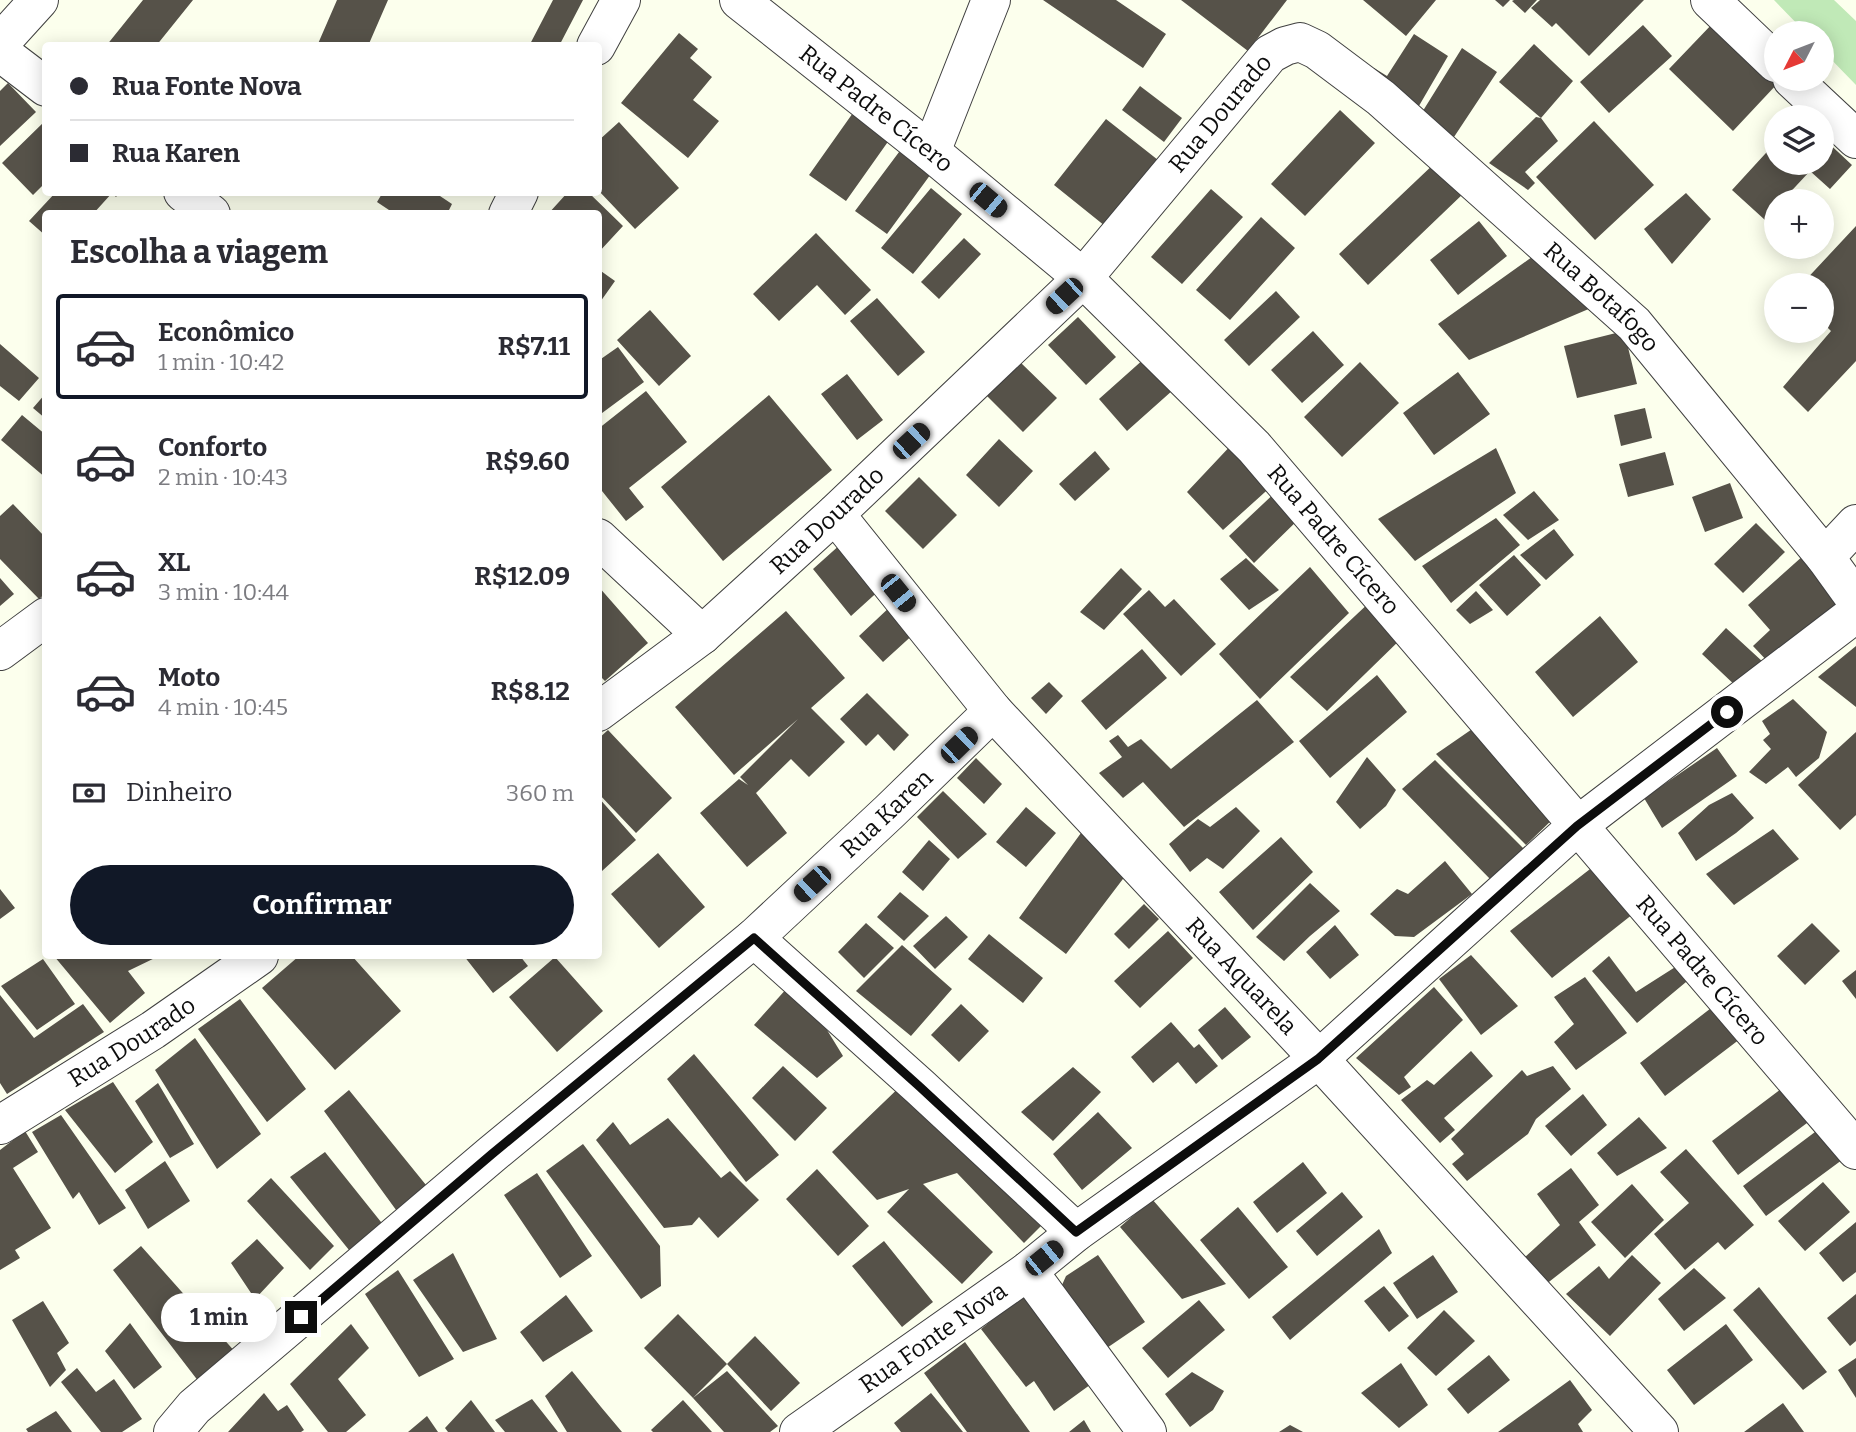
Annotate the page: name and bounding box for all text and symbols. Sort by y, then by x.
north arrow [1764,21,1834,91]
map controls [1764,21,1834,343]
street label: Rua Padre Cícero [794,39,959,178]
street label: Rua Dourado [1163,49,1278,178]
text: Rua Fonte Nova [112,71,302,102]
button: layers [1764,105,1834,175]
text: Rua Karen [112,138,240,169]
car [966,178,1011,222]
button: + [1764,189,1834,259]
text: Escolha a viagem [70,233,328,271]
street label: Rua Botafogo [1538,236,1665,358]
button: − [1764,273,1834,343]
car [1042,274,1087,318]
icon: car [74,315,137,378]
text: Econômico [158,317,294,348]
text: R$7.11 [498,331,570,362]
text: 1 min · 10:42 [158,348,284,376]
car [889,419,934,463]
icon: car [74,430,137,493]
text: Conforto [158,432,267,463]
text: R$9.60 [486,446,570,477]
street label: Rua Padre Cícero [1262,459,1405,620]
street label: Rua Dourado [764,461,890,580]
text: 2 min · 10:43 [158,463,288,491]
icon: car [74,545,137,608]
text: XL [158,547,190,578]
text: R$12.09 [474,561,570,592]
car [877,570,920,616]
text: 3 min · 10:44 [158,578,289,606]
icon: car [74,660,137,723]
text: Moto [158,662,220,693]
text: R$8.12 [491,676,570,707]
text: 4 min · 10:45 [158,693,288,721]
route start [1711,696,1743,728]
car [937,723,982,767]
street label: Rua Karen [835,764,938,864]
icon: cash [70,774,108,812]
text: Dinheiro [126,777,232,808]
text: 360 m [506,779,574,807]
car [790,862,835,906]
button: Confirmar [70,865,574,945]
street label: Rua Padre Cícero [1630,890,1774,1051]
street label: Rua Aquarela [1180,912,1303,1040]
street label: Rua Dourado [64,991,201,1093]
car [1022,1237,1067,1279]
street label: Rua Fonte Nova [854,1276,1012,1399]
callout: 1 min [161,1292,276,1342]
route end [285,1301,317,1333]
text: 1 min [190,1303,248,1331]

